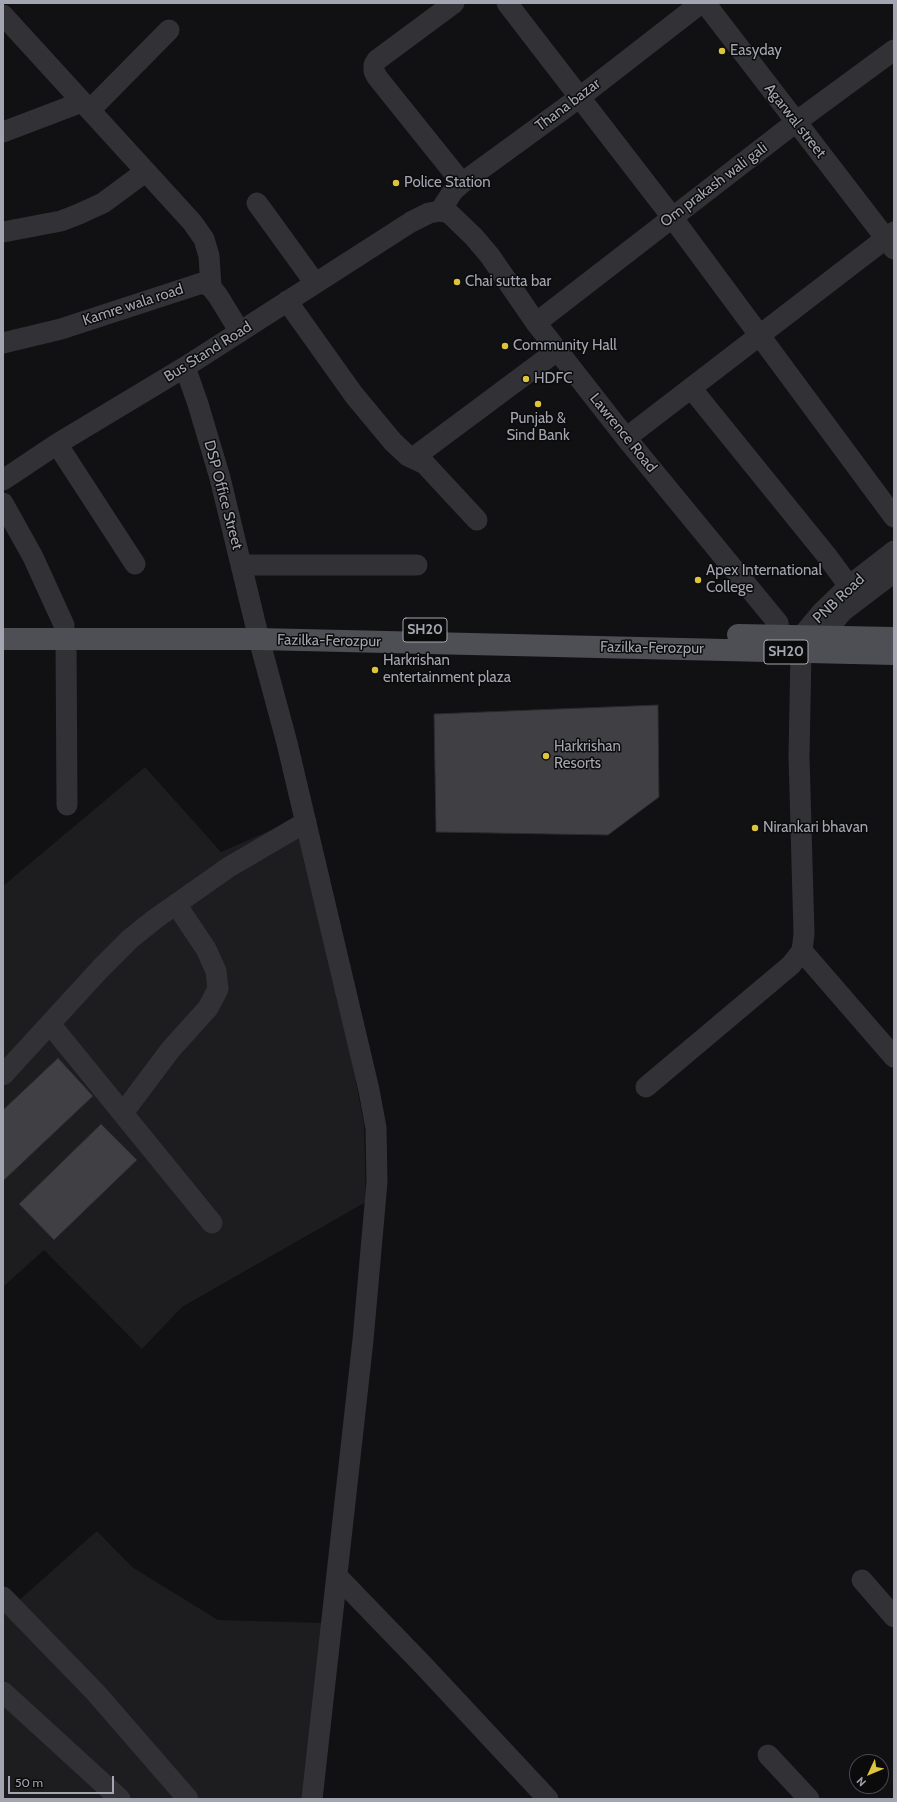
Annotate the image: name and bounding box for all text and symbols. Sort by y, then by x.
place label: Easyday [730,42,782,60]
marker: Easyday [717,46,727,56]
street label: Thana bazar [532,75,604,135]
street label: Agarwal street [760,80,830,162]
street label: Om prakash wali gali [657,139,771,231]
place label: Police Station [404,174,491,192]
marker: Police Station [391,178,401,188]
place label: Chai sutta bar [465,273,551,291]
marker: Chai sutta bar [452,277,462,287]
street label: Kamre wala road [80,280,186,330]
street label: Bus Stand Road [161,318,255,386]
place label: Community Hall [513,337,617,355]
marker: Community Hall [500,341,510,351]
place label: HDFC [534,370,572,388]
marker: HDFC [521,374,531,384]
street label: Lawrence Road [586,390,660,476]
marker: Punjab & Sind Bank [533,399,543,409]
place label: Punjab & Sind Bank [506,410,570,445]
street label: DSP Office Street [200,438,246,552]
place label: Apex International College [706,562,822,597]
street label: PNB Road [809,571,869,627]
marker: Apex International College [693,575,703,585]
road number: SH20 [403,618,447,642]
street label: Fazilka-Ferozpur [277,631,381,651]
street label: Fazilka-Ferozpur [600,638,704,658]
road number: SH20 [764,640,808,664]
place label: Harkrishan entertainment plaza [383,652,511,687]
marker: Harkrishan entertainment plaza [370,665,380,675]
place label: Harkrishan Resorts [554,738,621,773]
marker: Harkrishan Resorts [541,751,551,761]
place label: Nirankari bhavan [763,819,868,837]
marker: Nirankari bhavan [750,823,760,833]
north arrow [849,1754,889,1794]
scale bar [10,1768,116,1794]
text: N [853,1774,869,1789]
text: 50 m [15,1775,43,1790]

